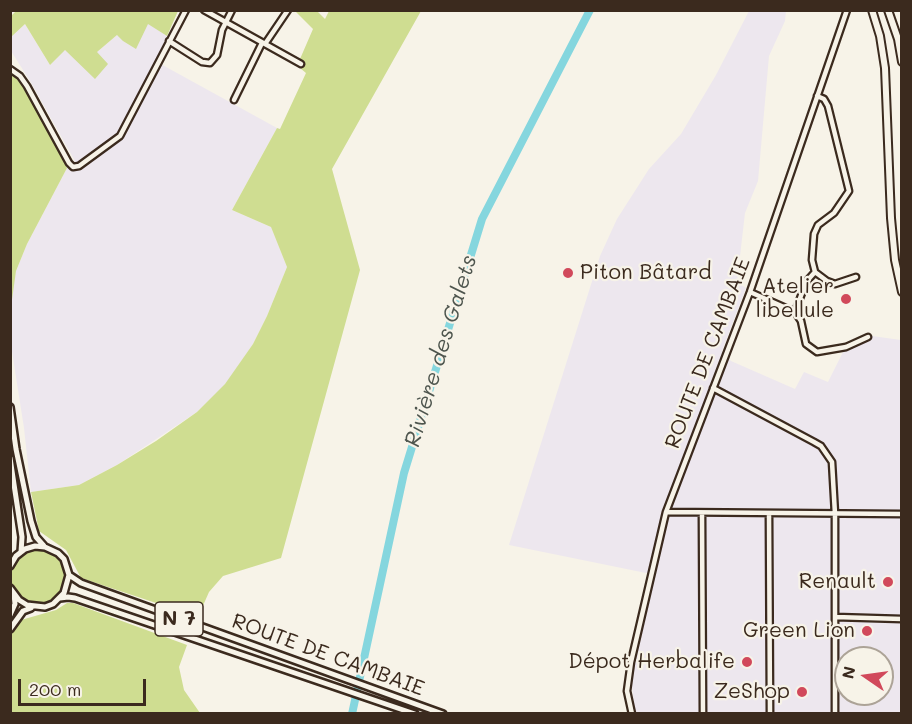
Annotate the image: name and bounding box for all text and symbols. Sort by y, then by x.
water label: Rivière des Galets [399,252,483,450]
street label: ROUTE DE CAMBAIE [660,254,756,452]
place label: Piton Bâtard [580,260,712,286]
marker: Piton Bâtard [561,266,575,280]
place label: Atelier libellule [756,274,834,324]
marker: Atelier libellule [839,292,853,306]
place label: Renault [799,569,876,595]
marker: Renault [881,575,895,589]
road number: N 7 [155,602,203,636]
street label: ROUTE DE CAMBAIE [228,608,428,702]
place label: Green Lion [743,618,855,644]
marker: Green Lion [860,624,874,638]
north arrow [834,646,894,706]
place label: Dépot Herbalife [568,649,735,675]
marker: Dépot Herbalife [740,655,754,669]
text: N [836,664,860,681]
scale bar [21,667,148,705]
text: 200 m [29,677,81,701]
place label: ZeShop [714,679,790,705]
marker: ZeShop [795,685,809,699]

